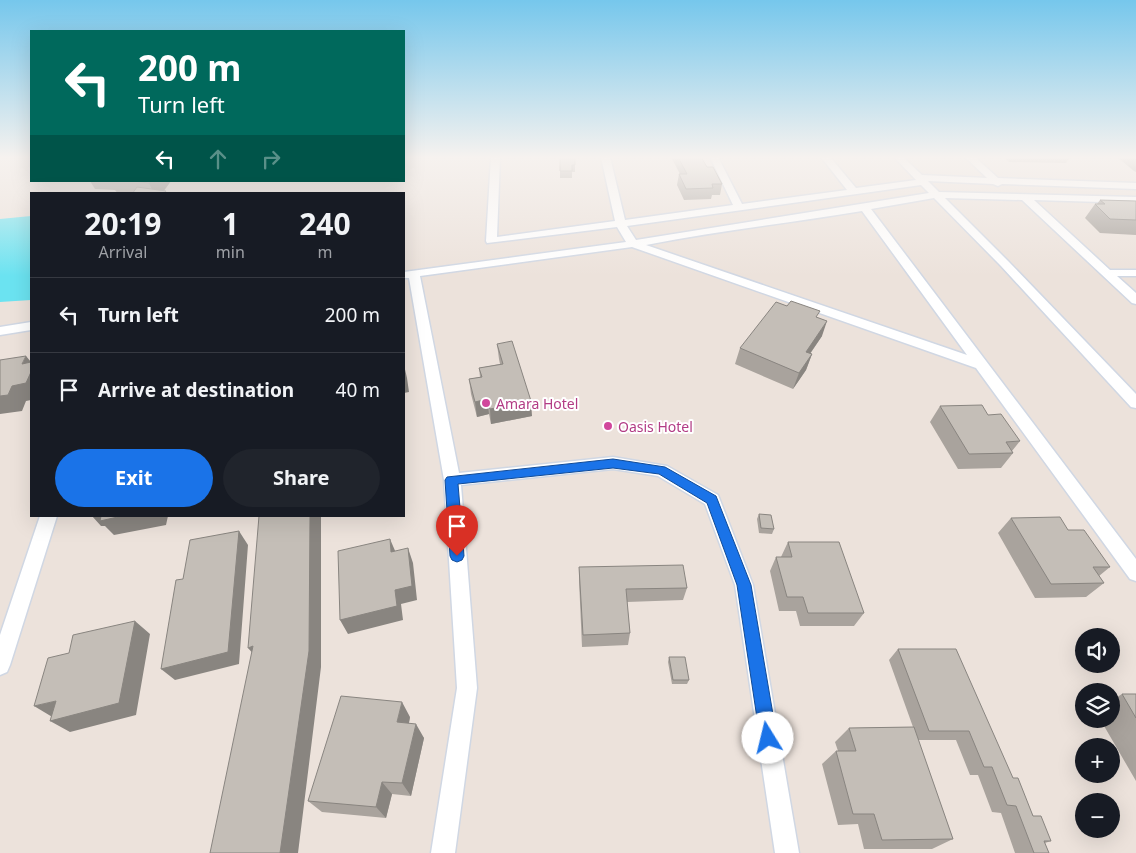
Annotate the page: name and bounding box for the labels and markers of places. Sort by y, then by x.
place label: Amara Hotel [496,394,578,413]
marker: Amara Hotel [480,397,492,409]
place label: Oasis Hotel [618,417,693,436]
marker: Oasis Hotel [602,420,614,432]
pin [436,505,478,556]

